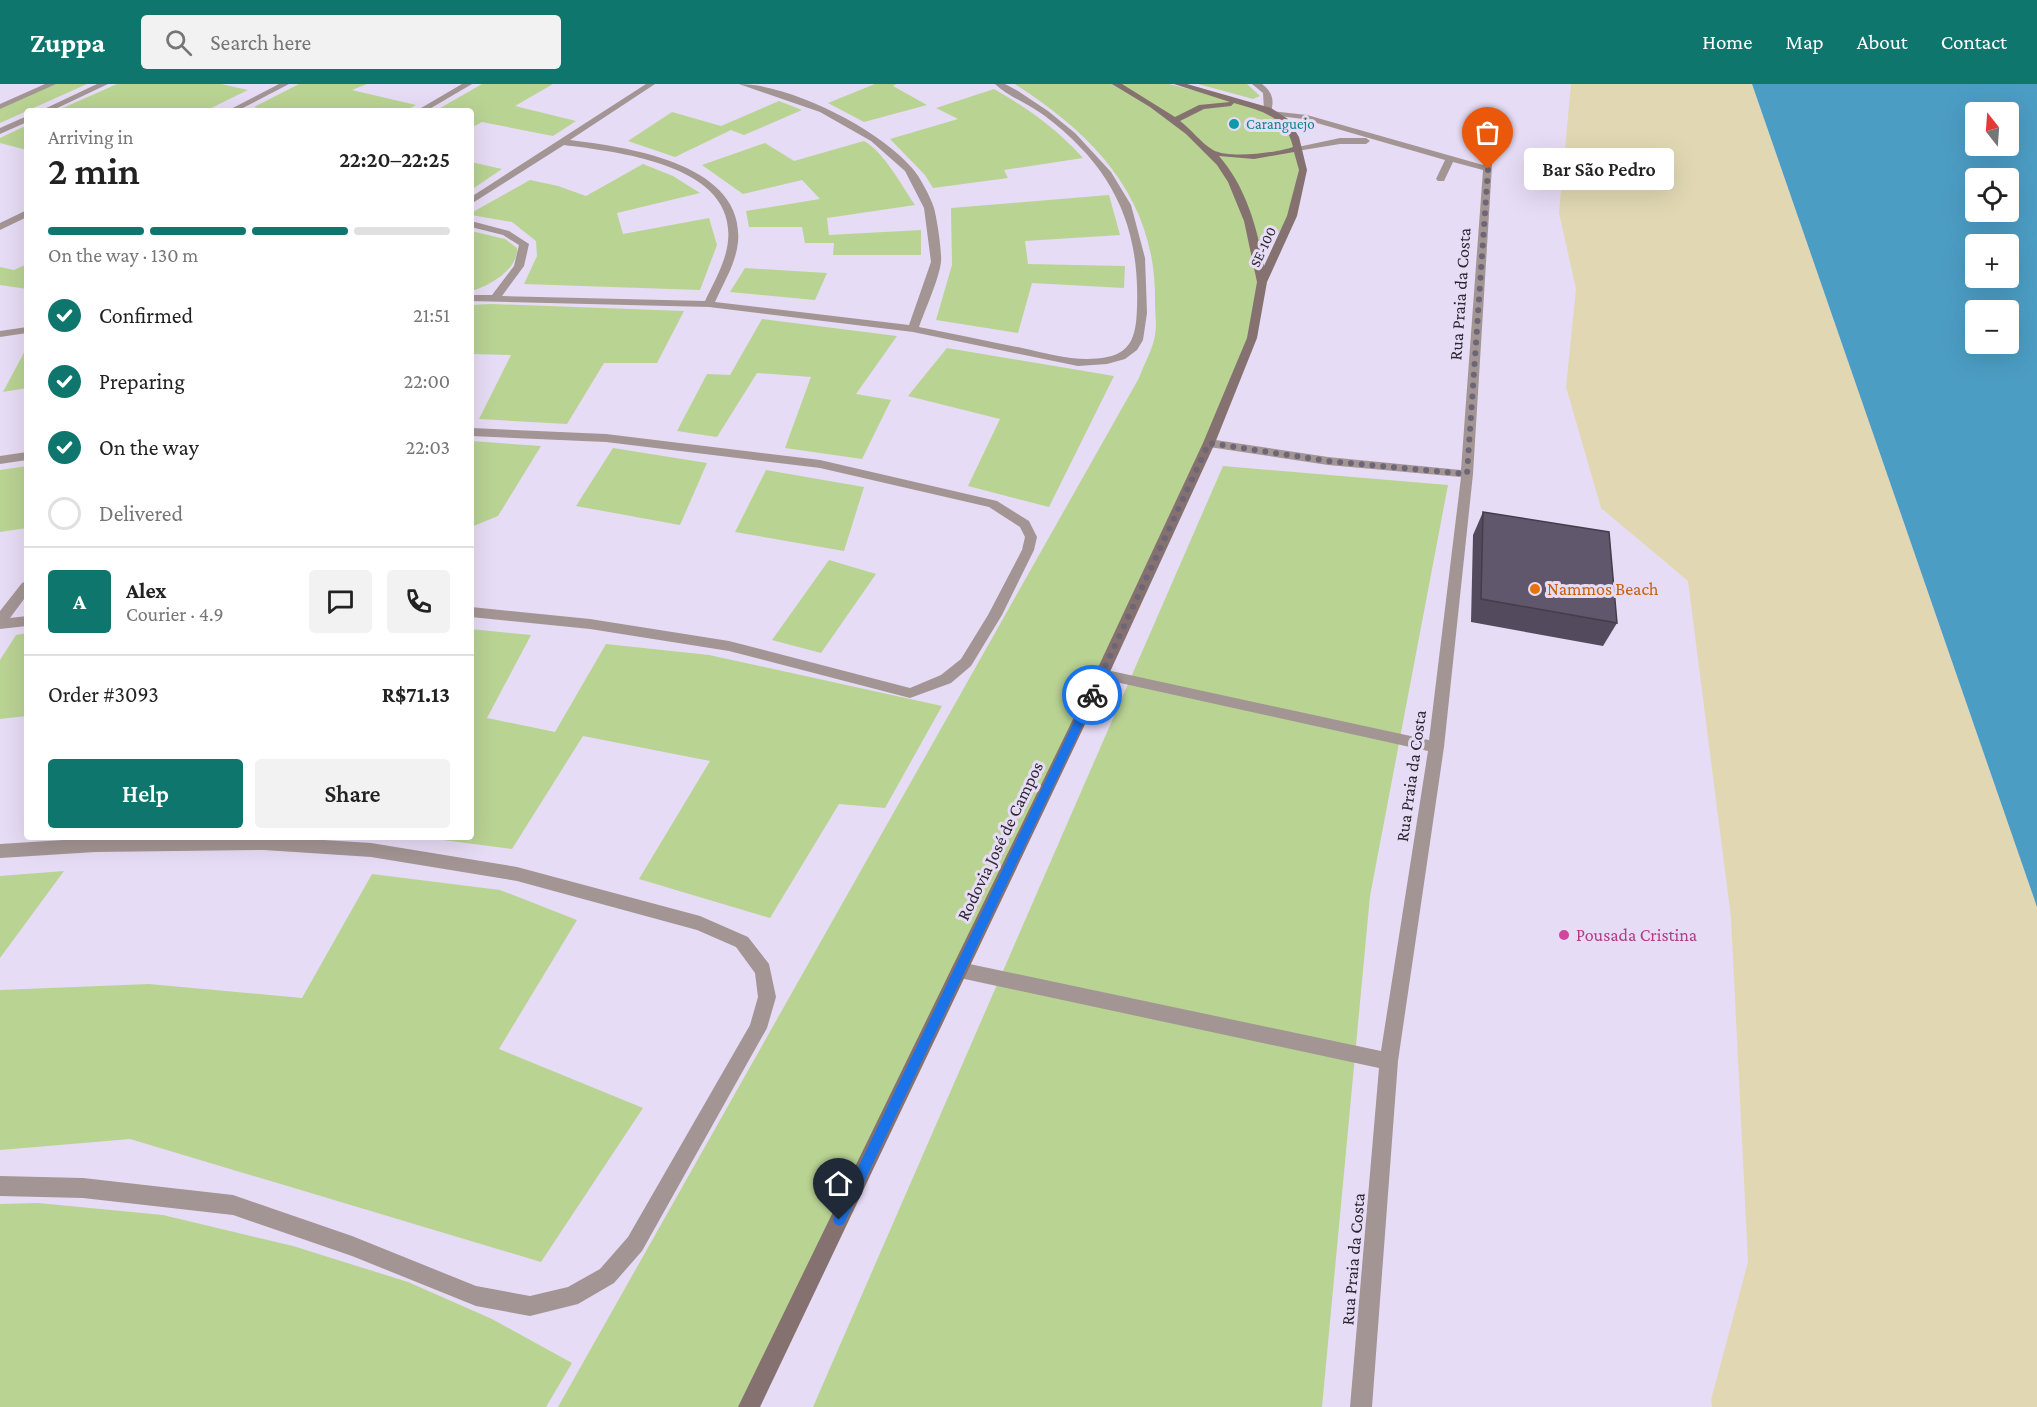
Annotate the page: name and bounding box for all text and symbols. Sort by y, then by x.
search box [141,15,561,69]
icon: search [162,26,195,59]
text: Zuppa [30,27,105,58]
text: Search here [210,30,311,55]
text: Home [1702,30,1752,54]
text: Map [1785,30,1824,54]
text: About [1857,30,1908,54]
text: Contact [1941,30,2007,54]
north arrow [1965,102,2019,156]
map controls [1965,102,2019,354]
pin [1462,107,1513,169]
place label: Caranguejo [1246,116,1315,133]
icon: bag [1471,116,1504,149]
marker: Caranguejo [1227,117,1241,131]
text: Arriving in [48,126,133,148]
text: 22:20–22:25 [339,147,450,172]
callout: Bar São Pedro [1524,148,1674,190]
text: 2 min [48,149,140,192]
text: Bar São Pedro [1542,158,1656,180]
button: locate [1965,168,2019,222]
street label: SE-100 [1247,224,1279,270]
street label: Rua Praia da Costa [1445,227,1475,361]
button: + [1965,234,2019,288]
text: On the way · 130 m [48,244,198,266]
icon: check [48,299,81,332]
button: − [1965,300,2019,354]
text: Confirmed [99,303,193,328]
text: 21:51 [413,304,450,326]
icon: check [48,365,81,398]
text: Preparing [99,369,185,394]
text: 22:00 [404,370,450,392]
icon: check [48,431,81,464]
text: On the way [99,435,199,460]
text: 22:03 [406,436,450,458]
text: Delivered [99,501,183,526]
button: chat [309,570,372,633]
button: phone [387,570,450,633]
text: Alex [126,578,167,603]
place label: Nammos Beach [1547,579,1659,599]
marker: Nammos Beach [1528,582,1542,596]
text: A [73,589,86,614]
text: Courier · 4.9 [126,603,224,625]
courier [1062,665,1122,725]
icon: bike [1076,679,1109,712]
text: Order #3093 [48,682,159,707]
text: R$71.13 [382,682,450,707]
street label: Rua Praia da Costa [1392,709,1430,843]
street label: Rodovia José de Campos [953,758,1047,924]
button: Help [48,759,243,828]
button: Share [255,759,450,828]
place label: Pousada Cristina [1576,925,1697,945]
marker: Pousada Cristina [1557,928,1571,942]
pin [813,1158,864,1220]
icon: home [822,1167,855,1200]
street label: Rua Praia da Costa [1337,1192,1369,1326]

